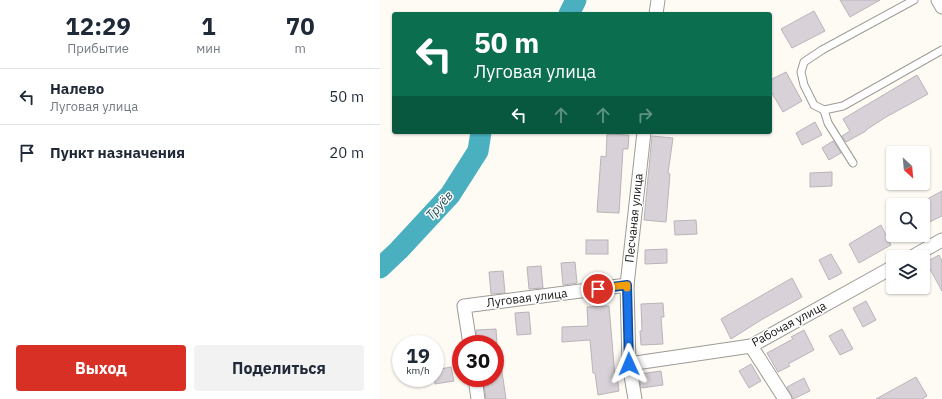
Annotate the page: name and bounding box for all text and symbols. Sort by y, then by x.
text: 12:29 [65,10,131,42]
text: 1 [201,10,216,42]
text: 70 [286,10,315,42]
text: 50 m [474,24,539,61]
icon: left [408,28,460,80]
text: Прибытие [67,40,129,57]
text: мин [196,40,221,57]
text: m [295,40,306,57]
text: Луговая улица [474,60,596,83]
text: Налево [50,79,104,98]
icon: left [16,86,38,108]
text: 50 m [329,87,364,106]
text: Луговая улица [50,98,138,115]
icon: left [508,104,530,126]
icon: ahead [550,104,572,126]
icon: ahead [592,104,614,126]
icon: right [634,104,656,126]
icon: arrive [16,142,38,164]
text: Пункт назначения [50,143,185,162]
text: 20 m [329,143,364,162]
north arrow [886,146,930,190]
map controls [886,146,930,294]
street label: Песчаная улица [621,172,646,263]
water label: Труёв [422,187,457,224]
button: search [886,198,930,242]
button: layers [886,250,930,294]
pin [581,272,615,306]
icon: arrive [587,278,609,300]
street label: Луговая улица [486,285,569,310]
street label: Рабочая улица [749,297,829,350]
speed limit sign: 30 [452,335,504,387]
text: 19 [406,342,430,369]
position arrow [608,343,650,385]
button: Выход [16,345,186,391]
button: Поделиться [194,345,364,391]
text: km/h [406,364,430,377]

